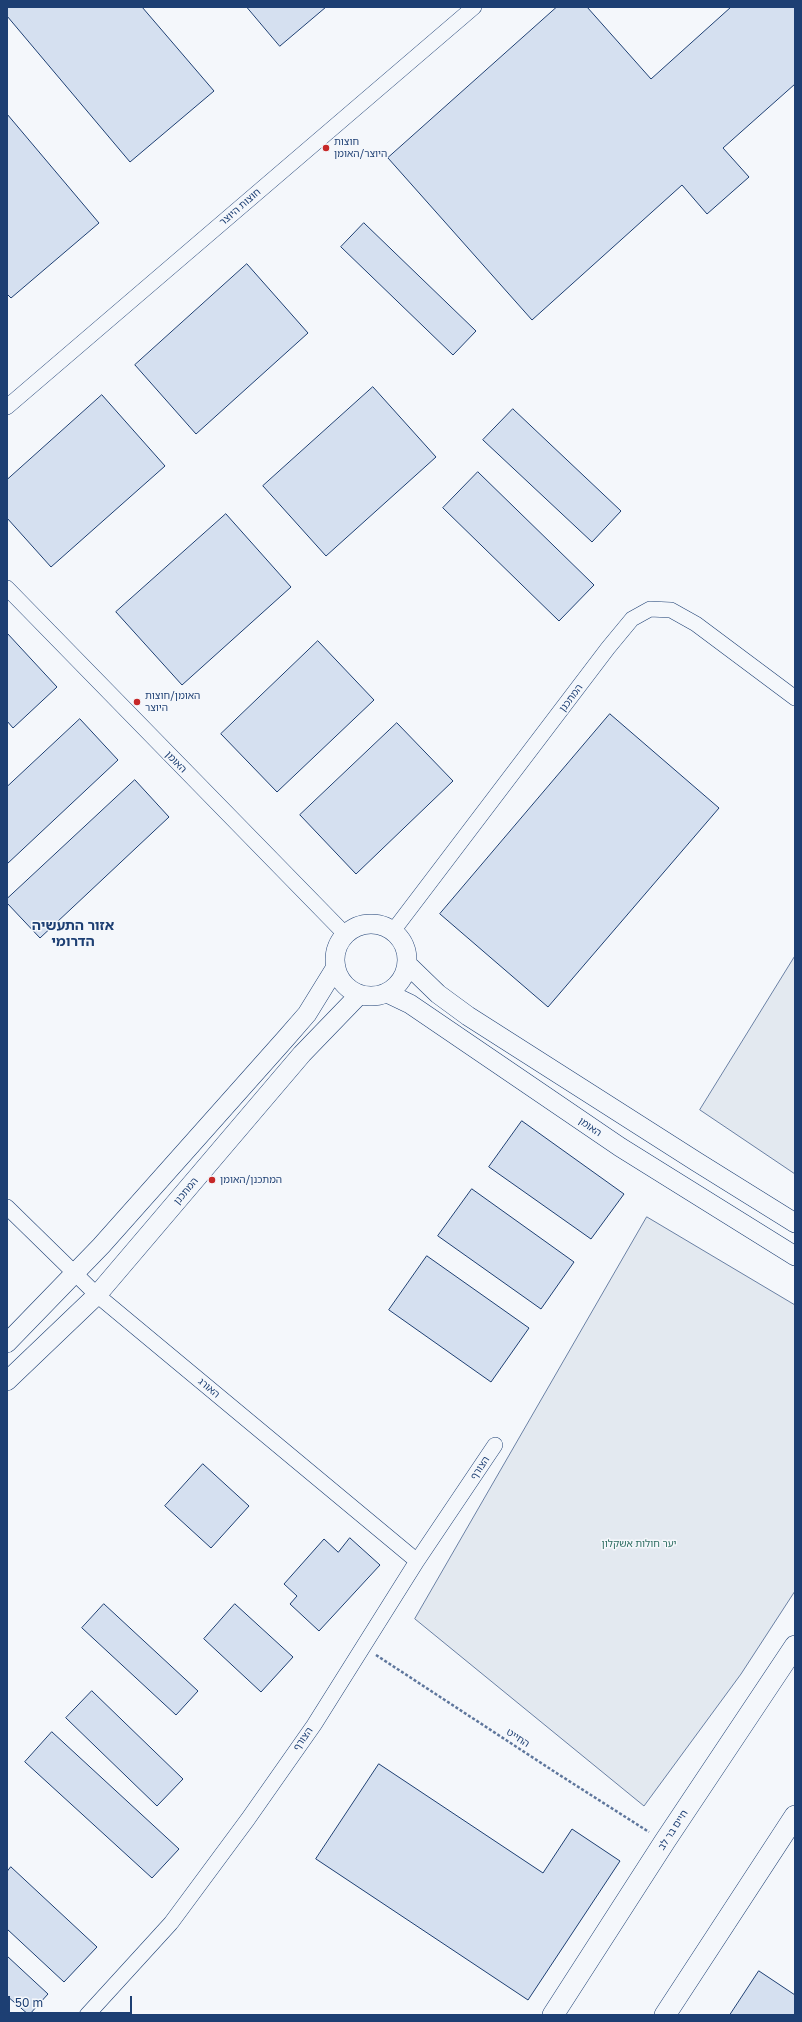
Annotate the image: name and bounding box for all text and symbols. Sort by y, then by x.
place label: חוצות היוצר/האומן [334,136,387,160]
marker: חוצות היוצר/האומן [321,143,331,153]
street label: חוצות היוצר [217,186,263,228]
street label: המתכנן [557,682,585,714]
place label: האומן/חוצות היוצר [145,690,200,714]
marker: האומן/חוצות היוצר [132,697,142,707]
street label: האומן [163,749,189,775]
district label: אזור התעשיה הדרומי [32,918,114,950]
street label: האומן [576,1115,604,1139]
place label: המתכנן/האומן [220,1174,282,1186]
street label: המתכנן [171,1175,201,1207]
marker: המתכנן/האומן [207,1175,217,1185]
street label: האורג [196,1376,222,1400]
street label: הצורף [468,1454,492,1482]
park label: יער חולות אשקלון [601,1538,677,1550]
street label: הצורף [291,1725,315,1753]
street label: החייט [504,1726,532,1750]
street label: חיים בר לב [656,1808,690,1852]
scale bar [10,1988,134,2014]
text: 50 m [15,1995,43,2010]

